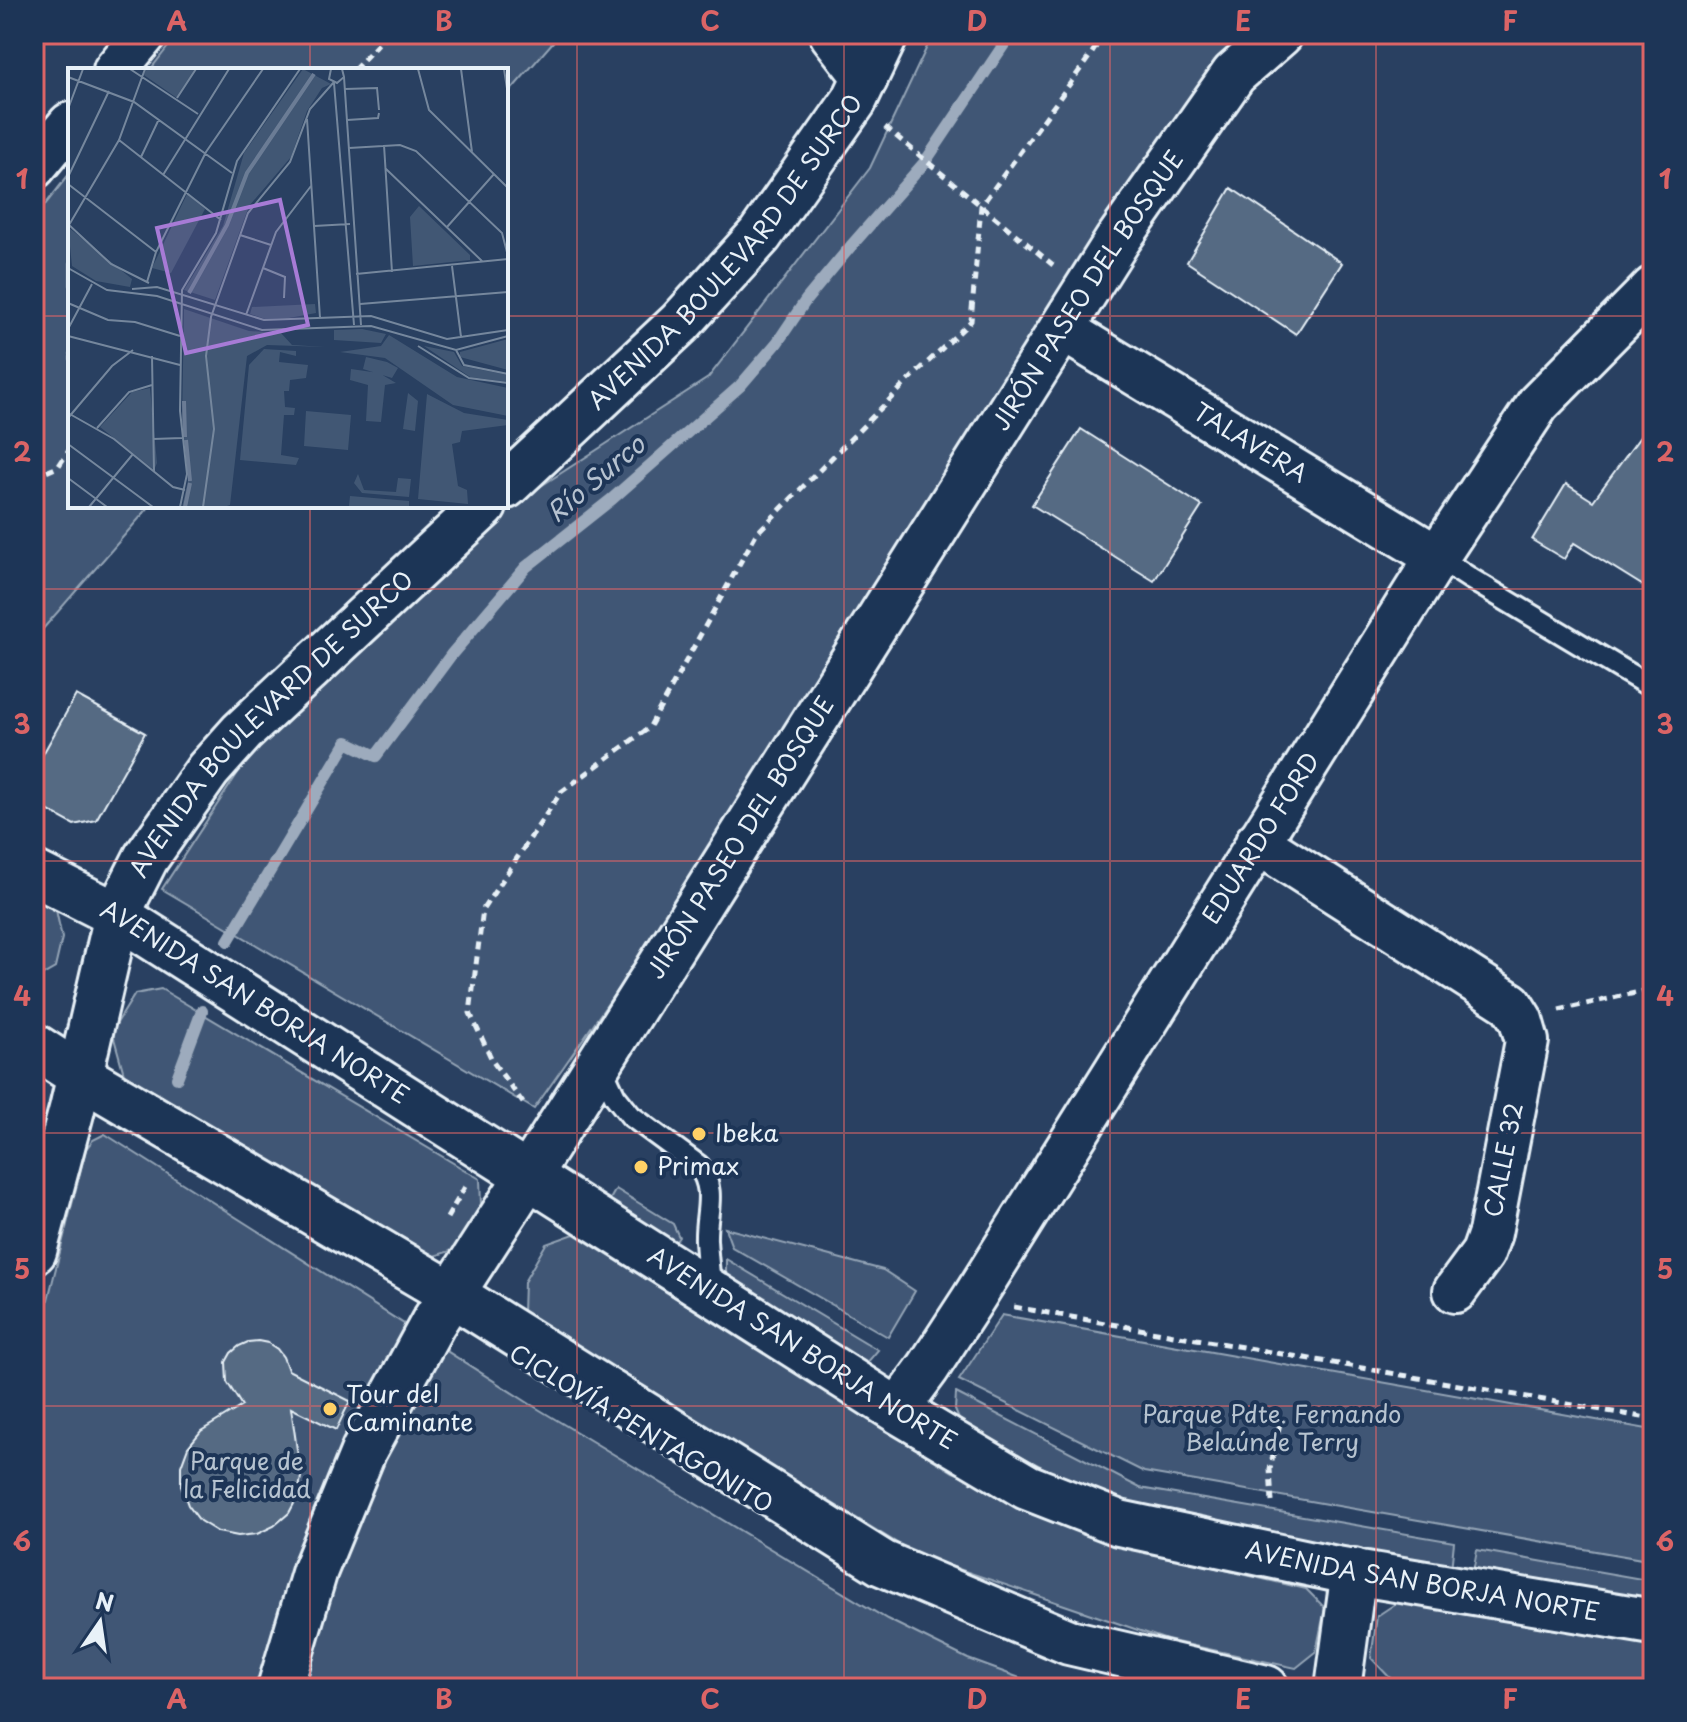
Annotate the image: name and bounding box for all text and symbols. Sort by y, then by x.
text: A [167,1,187,40]
text: B [435,1,453,40]
text: C [700,1,720,40]
text: D [967,1,987,40]
text: E [1235,1,1251,40]
text: F [1502,1,1518,40]
inset map [68,68,508,508]
street label: AVENIDA BOULEVARD DE SURCO [579,86,870,417]
street label: JIRÓN PASEO DEL BOSQUE [982,142,1191,437]
text: 1 [16,159,28,198]
text: 1 [1659,159,1671,198]
street label: TALAVERA [1187,393,1315,490]
water label: Río Surco [537,424,654,531]
text: 2 [13,432,31,471]
text: 2 [1656,432,1674,471]
street label: AVENIDA BOULEVARD DE SURCO [119,561,420,883]
street label: JIRÓN PASEO DEL BOSQUE [637,688,842,985]
text: 3 [13,704,31,743]
text: 3 [1656,704,1674,743]
street label: EDUARDO FORD [1192,744,1327,930]
street label: AVENIDA SAN BORJA NORTE [95,890,417,1112]
text: 4 [13,976,31,1015]
text: 4 [1656,976,1674,1015]
street label: CALLE 32 [1473,1099,1531,1220]
place label: Ibeka [715,1114,778,1150]
marker: Ibeka [690,1125,708,1143]
place label: Primax [657,1147,739,1183]
marker: Primax [632,1158,650,1176]
street label: AVENIDA SAN BORJA NORTE [642,1236,965,1458]
text: 5 [14,1249,30,1288]
text: 5 [1657,1249,1673,1288]
street label: CICLOVÍA PENTAGONITO [503,1334,781,1521]
place label: Tour del Caminante [346,1375,473,1439]
park label: Parque Pdte. Fernando Belaúnde Terry [1143,1395,1401,1459]
marker: Tour del Caminante [321,1400,339,1418]
park label: Parque de la Felicidad [183,1442,311,1506]
text: 6 [13,1521,31,1560]
text: 6 [1656,1521,1674,1560]
street label: AVENIDA SAN BORJA NORTE [1243,1530,1603,1629]
north arrow [60,1582,140,1662]
text: N [93,1583,117,1619]
text: A [167,1679,187,1718]
text: B [435,1679,453,1718]
text: C [700,1679,720,1718]
text: D [967,1679,987,1718]
text: E [1235,1679,1251,1718]
text: F [1502,1679,1518,1718]

